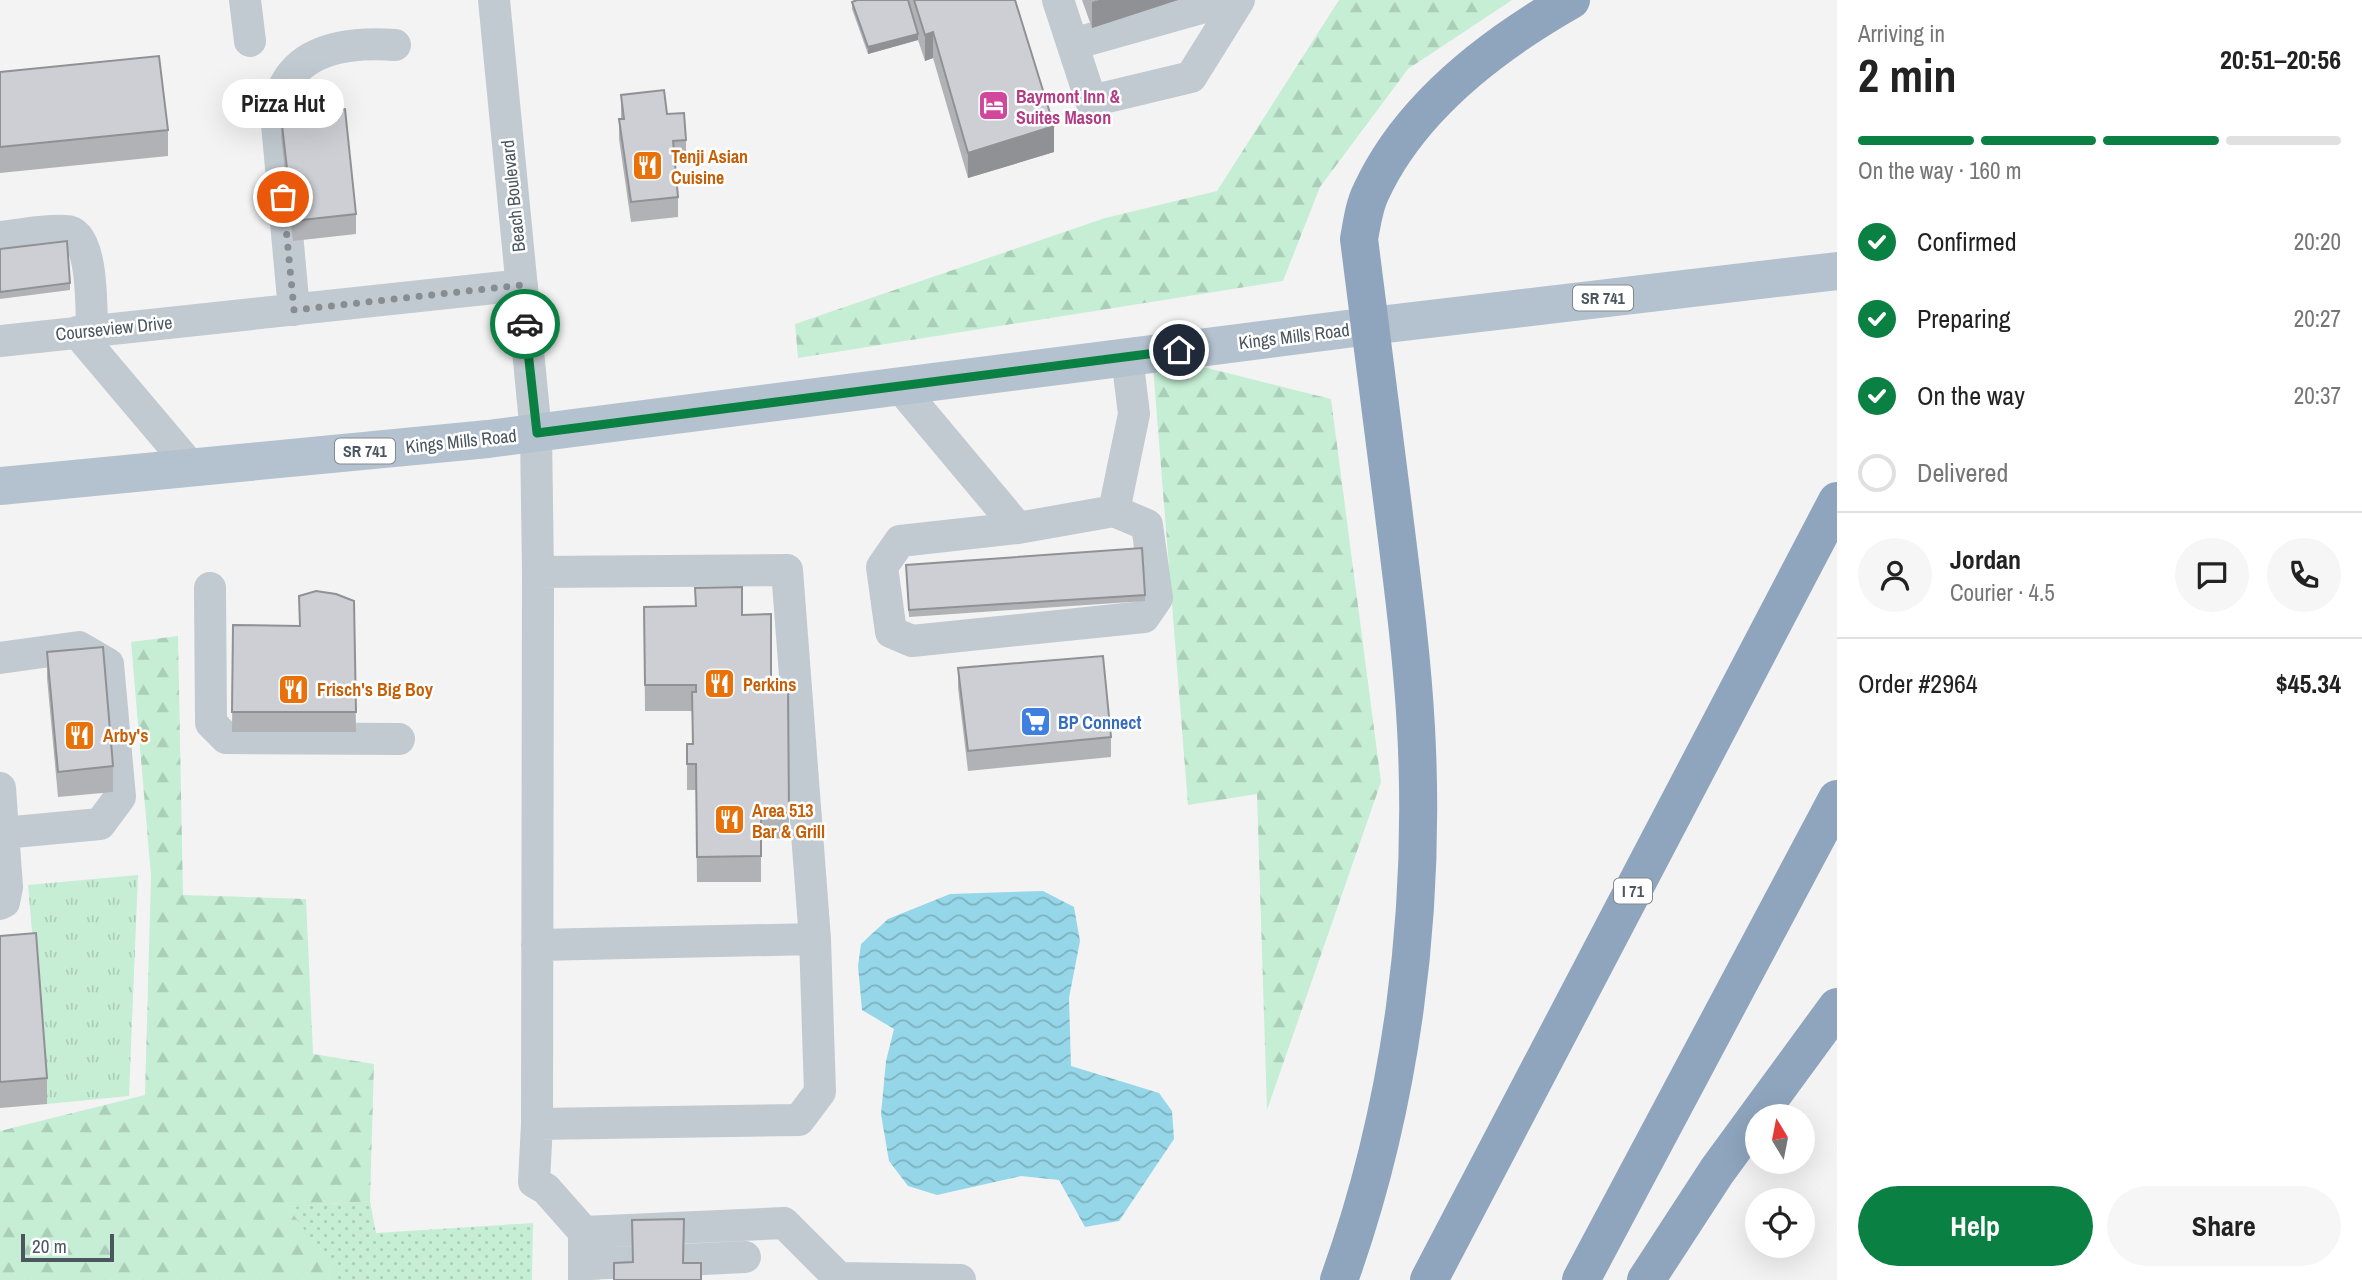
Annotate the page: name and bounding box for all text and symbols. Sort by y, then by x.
text: Arriving in [1858,18,1945,49]
text: 20:51–20:56 [2220,42,2341,77]
text: 2 min [1858,44,1957,106]
callout: Pizza Hut [222,78,344,127]
place label: Baymont Inn & Suites Mason [1016,84,1120,130]
text: Pizza Hut [241,88,325,119]
hotel icon: Baymont Inn & Suites Mason [976,89,1010,123]
street label: Beach Boulevard [495,139,531,253]
place label: Tenji Asian Cuisine [671,144,748,190]
restaurant icon: Tenji Asian Cuisine [631,149,665,183]
text: On the way · 160 m [1858,155,2022,186]
pin [253,167,313,227]
icon: bag [264,178,302,216]
icon: check [1858,223,1896,261]
text: Confirmed [1917,224,2017,259]
text: 20:20 [2294,226,2341,257]
road number: SR 741 [1573,286,1633,310]
courier [490,289,560,359]
icon: check [1858,300,1896,338]
text: Preparing [1917,301,2011,336]
text: 20:27 [2294,303,2341,334]
icon: car [506,305,544,343]
street label: Courseview Drive [54,309,174,347]
street label: Kings Mills Road [1237,317,1351,355]
pin [1149,320,1209,380]
icon: home [1160,331,1198,369]
icon: check [1858,377,1896,415]
text: On the way [1917,378,2025,413]
text: 20:37 [2294,380,2341,411]
street label: Kings Mills Road [404,423,518,459]
road number: SR 741 [335,438,395,464]
text: Delivered [1917,455,2008,490]
button: person [1858,538,1932,612]
button: chat [2175,538,2249,612]
button: phone [2267,538,2341,612]
text: Jordan [1950,542,2021,577]
text: Courier · 4.5 [1950,577,2055,608]
text: Order #2964 [1858,666,1978,701]
text: $45.34 [2276,666,2341,701]
restaurant icon: Perkins [703,667,737,701]
restaurant icon: Frisch's Big Boy [277,672,311,706]
place label: Perkins [743,672,796,697]
place label: Frisch's Big Boy [317,677,434,702]
supermarket icon: BP Connect [1018,705,1052,739]
place label: BP Connect [1058,710,1141,735]
restaurant icon: Arby's [63,718,97,752]
place label: Arby's [103,723,148,748]
place label: Area 513 Bar & Grill [752,798,825,844]
restaurant icon: Area 513 Bar & Grill [712,803,746,837]
road number: I 71 [1614,878,1652,904]
north arrow [1745,1104,1815,1174]
map controls [1745,1104,1815,1258]
button: Help [1858,1186,2093,1266]
button: Share [2107,1186,2341,1266]
button: locate [1745,1188,1815,1258]
scale bar [21,1231,114,1263]
text: 20 m [32,1233,67,1259]

